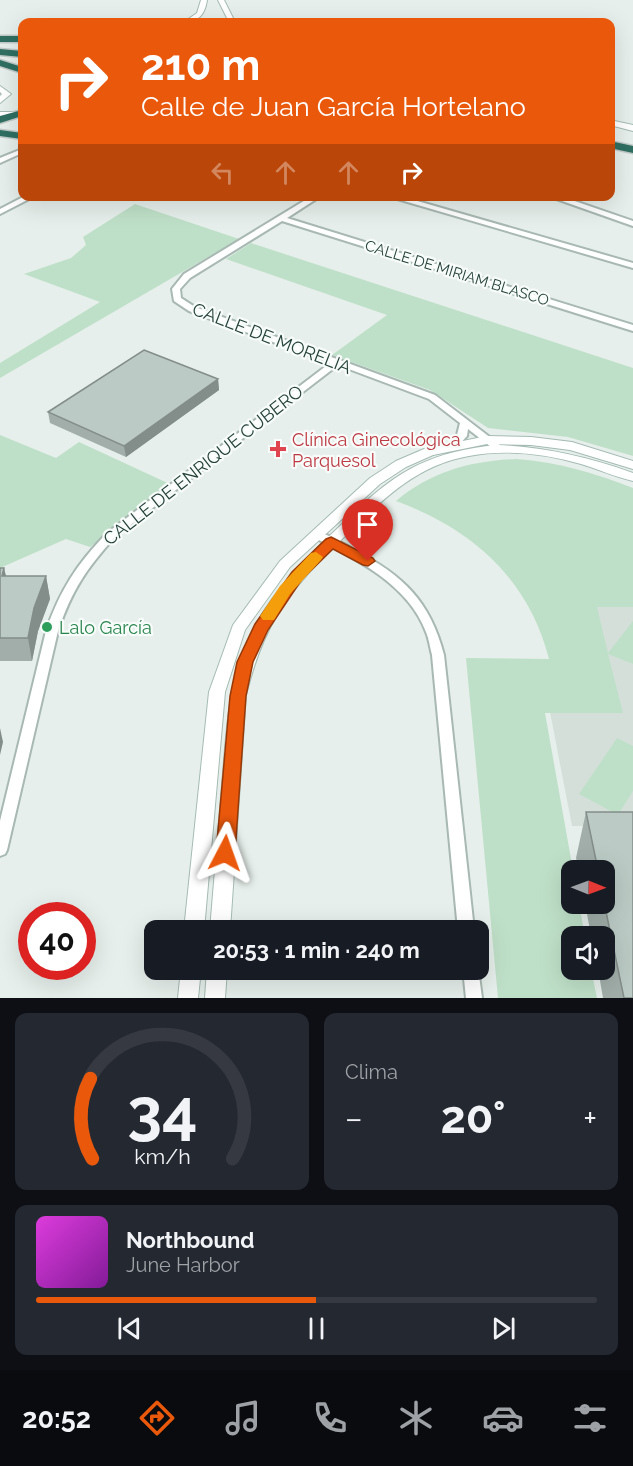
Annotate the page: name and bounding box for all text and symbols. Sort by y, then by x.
text: 210 m [141,41,260,90]
icon: right [42,42,120,120]
text: Calle de Juan García Hortelano [141,91,526,122]
icon: left [206,156,239,189]
icon: ahead [269,156,302,189]
icon: ahead [332,156,365,189]
icon: right [395,156,428,189]
street label: CALLE DE MIRIAM BLASCO [363,236,551,310]
street label: CALLE DE MORELIA [190,298,354,378]
street label: CALLE DE ENRIQUE CUBERO [99,381,307,549]
place label: Clínica Ginecológica Parquesol [292,429,461,471]
marker: Clínica Ginecológica Parquesol [269,440,287,458]
pin [342,499,393,561]
icon: arrive [351,508,384,541]
place label: Lalo García [59,617,152,638]
marker: Lalo García [40,620,54,634]
position arrow [193,821,257,885]
north arrow [561,860,615,914]
map controls [561,860,615,980]
speed limit sign: 40 [18,902,96,980]
button: sound [561,926,615,980]
text: 20:53 · 1 min · 240 m [213,937,420,963]
text: Clima [345,1060,398,1084]
text: 34 [127,1074,197,1148]
text: 20° [440,1091,506,1144]
text: − [345,1099,363,1138]
text: + [583,1099,597,1138]
text: km/h [134,1144,190,1169]
text: Northbound [126,1227,255,1253]
text: June Harbor [126,1253,240,1277]
icon: previous [113,1312,146,1345]
icon: pause [300,1312,333,1345]
icon: next [487,1312,520,1345]
icon: directions [136,1397,178,1439]
icon: music [222,1397,264,1439]
icon: phone [309,1397,351,1439]
icon: climate [395,1397,437,1439]
icon: car [482,1397,524,1439]
icon: filters [569,1397,611,1439]
text: 20:52 [22,1403,91,1434]

